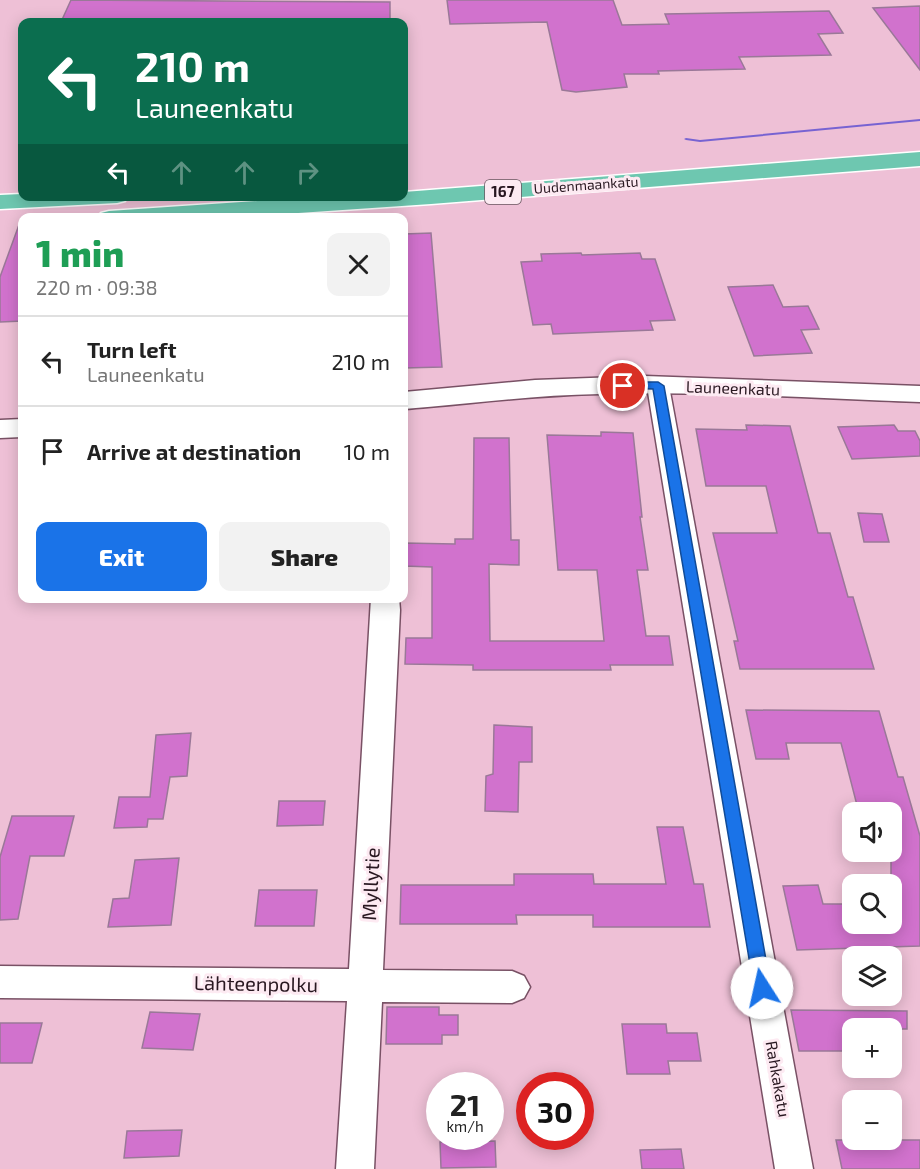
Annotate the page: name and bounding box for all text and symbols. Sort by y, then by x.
text: 210 m [135,40,250,90]
icon: left [36,42,114,120]
text: Launeenkatu [135,91,294,123]
icon: left [102,156,135,189]
icon: ahead [165,156,198,189]
icon: ahead [228,156,261,189]
icon: right [291,156,324,189]
street label: Uudenmaankatu [533,172,639,197]
road number: 167 [485,180,521,204]
text: 1 min [36,231,124,274]
button: close [327,233,390,296]
text: 220 m · 09:38 [36,275,158,299]
text: Turn left [87,336,176,362]
icon: left [36,345,69,378]
text: 210 m [331,348,390,374]
pin [597,360,648,411]
text: Launeenkatu [87,362,205,386]
icon: arrive [606,369,639,402]
street label: Launeenkatu [686,376,780,399]
icon: arrive [36,435,69,468]
text: Arrive at destination [87,438,301,464]
text: 10 m [344,438,390,464]
button: Exit [36,522,207,591]
button: Share [219,522,390,591]
map controls [842,802,902,1150]
button: sound [842,802,902,862]
street label: Myllytie [356,847,384,921]
button: search [842,874,902,934]
button: layers [842,946,902,1006]
position arrow [730,956,794,1020]
street label: Lähteenpolku [194,970,318,996]
button: + [842,1018,902,1078]
street label: Rahkakatu [762,1039,795,1119]
speed limit sign: 30 [516,1072,594,1150]
text: 21 [450,1086,480,1122]
button: − [842,1090,902,1150]
text: km/h [446,1117,484,1135]

